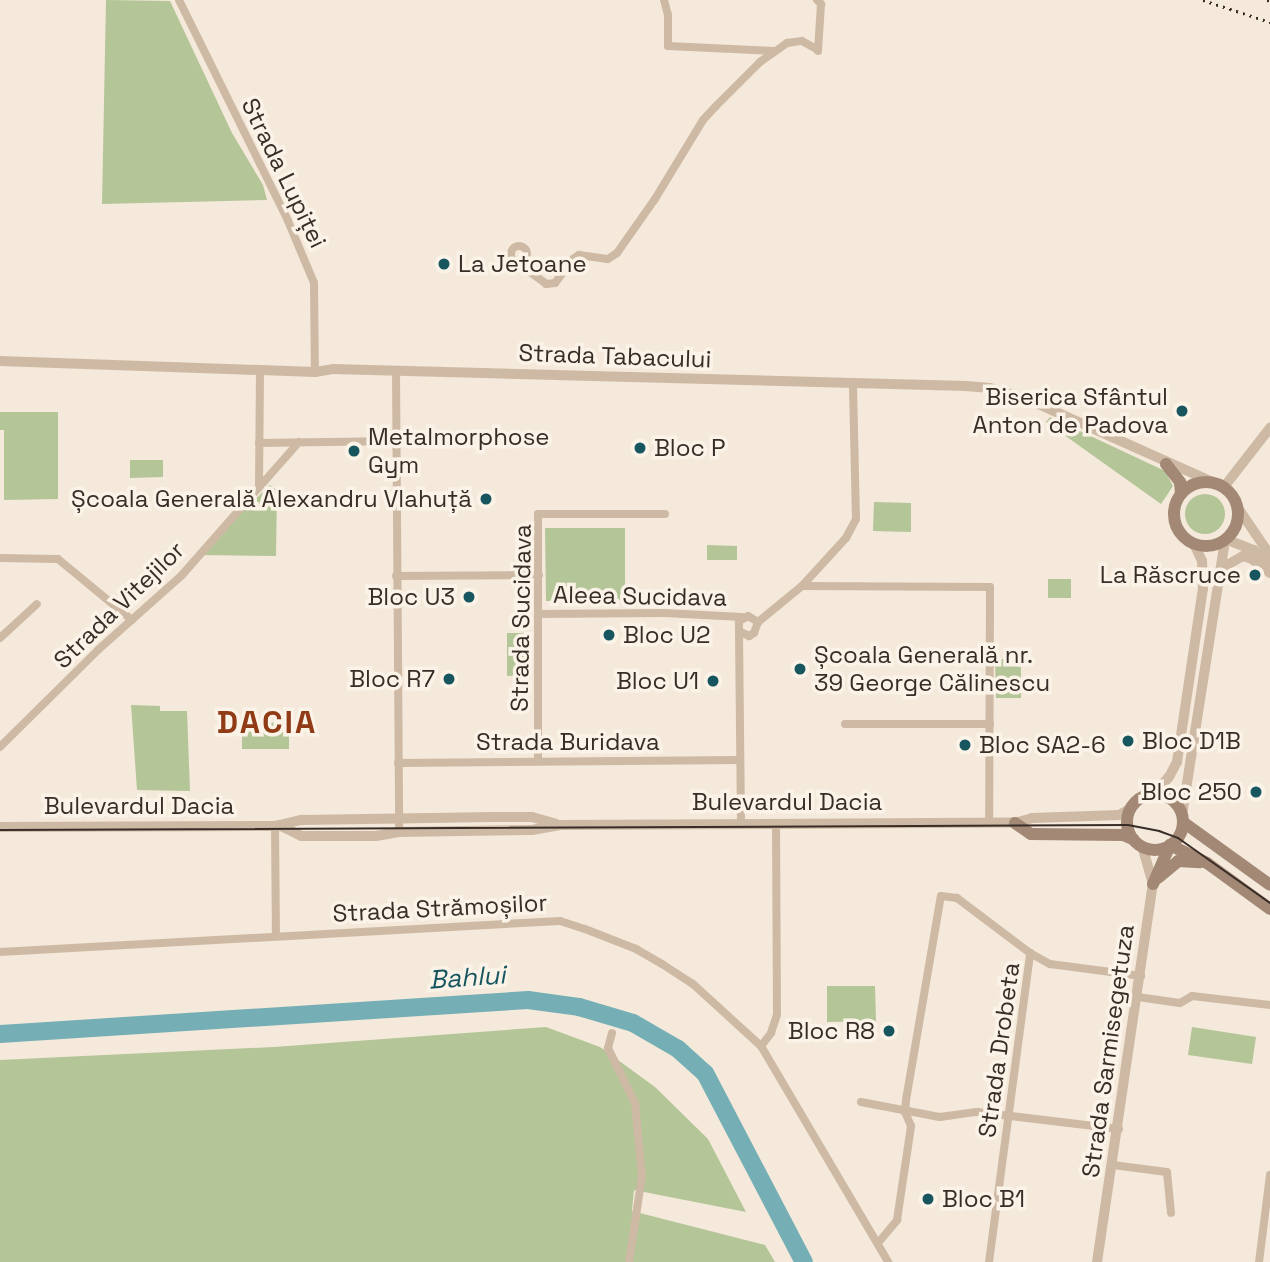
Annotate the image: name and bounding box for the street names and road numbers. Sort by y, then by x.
street label: Strada Lupiței [235,93,333,253]
street label: Strada Tabacului [518,338,712,374]
street label: Strada Sucidava [505,524,537,712]
street label: Strada Vitejilor [48,535,190,675]
street label: Aleea Sucidava [553,580,727,612]
street label: Strada Buridava [476,728,660,756]
street label: Bulevardul Dacia [692,788,882,816]
street label: Bulevardul Dacia [44,792,234,820]
street label: Strada Strămoșilor [332,888,548,928]
street label: Strada Sarmisegetuza [1076,923,1140,1179]
street label: Strada Drobeta [972,961,1026,1139]

